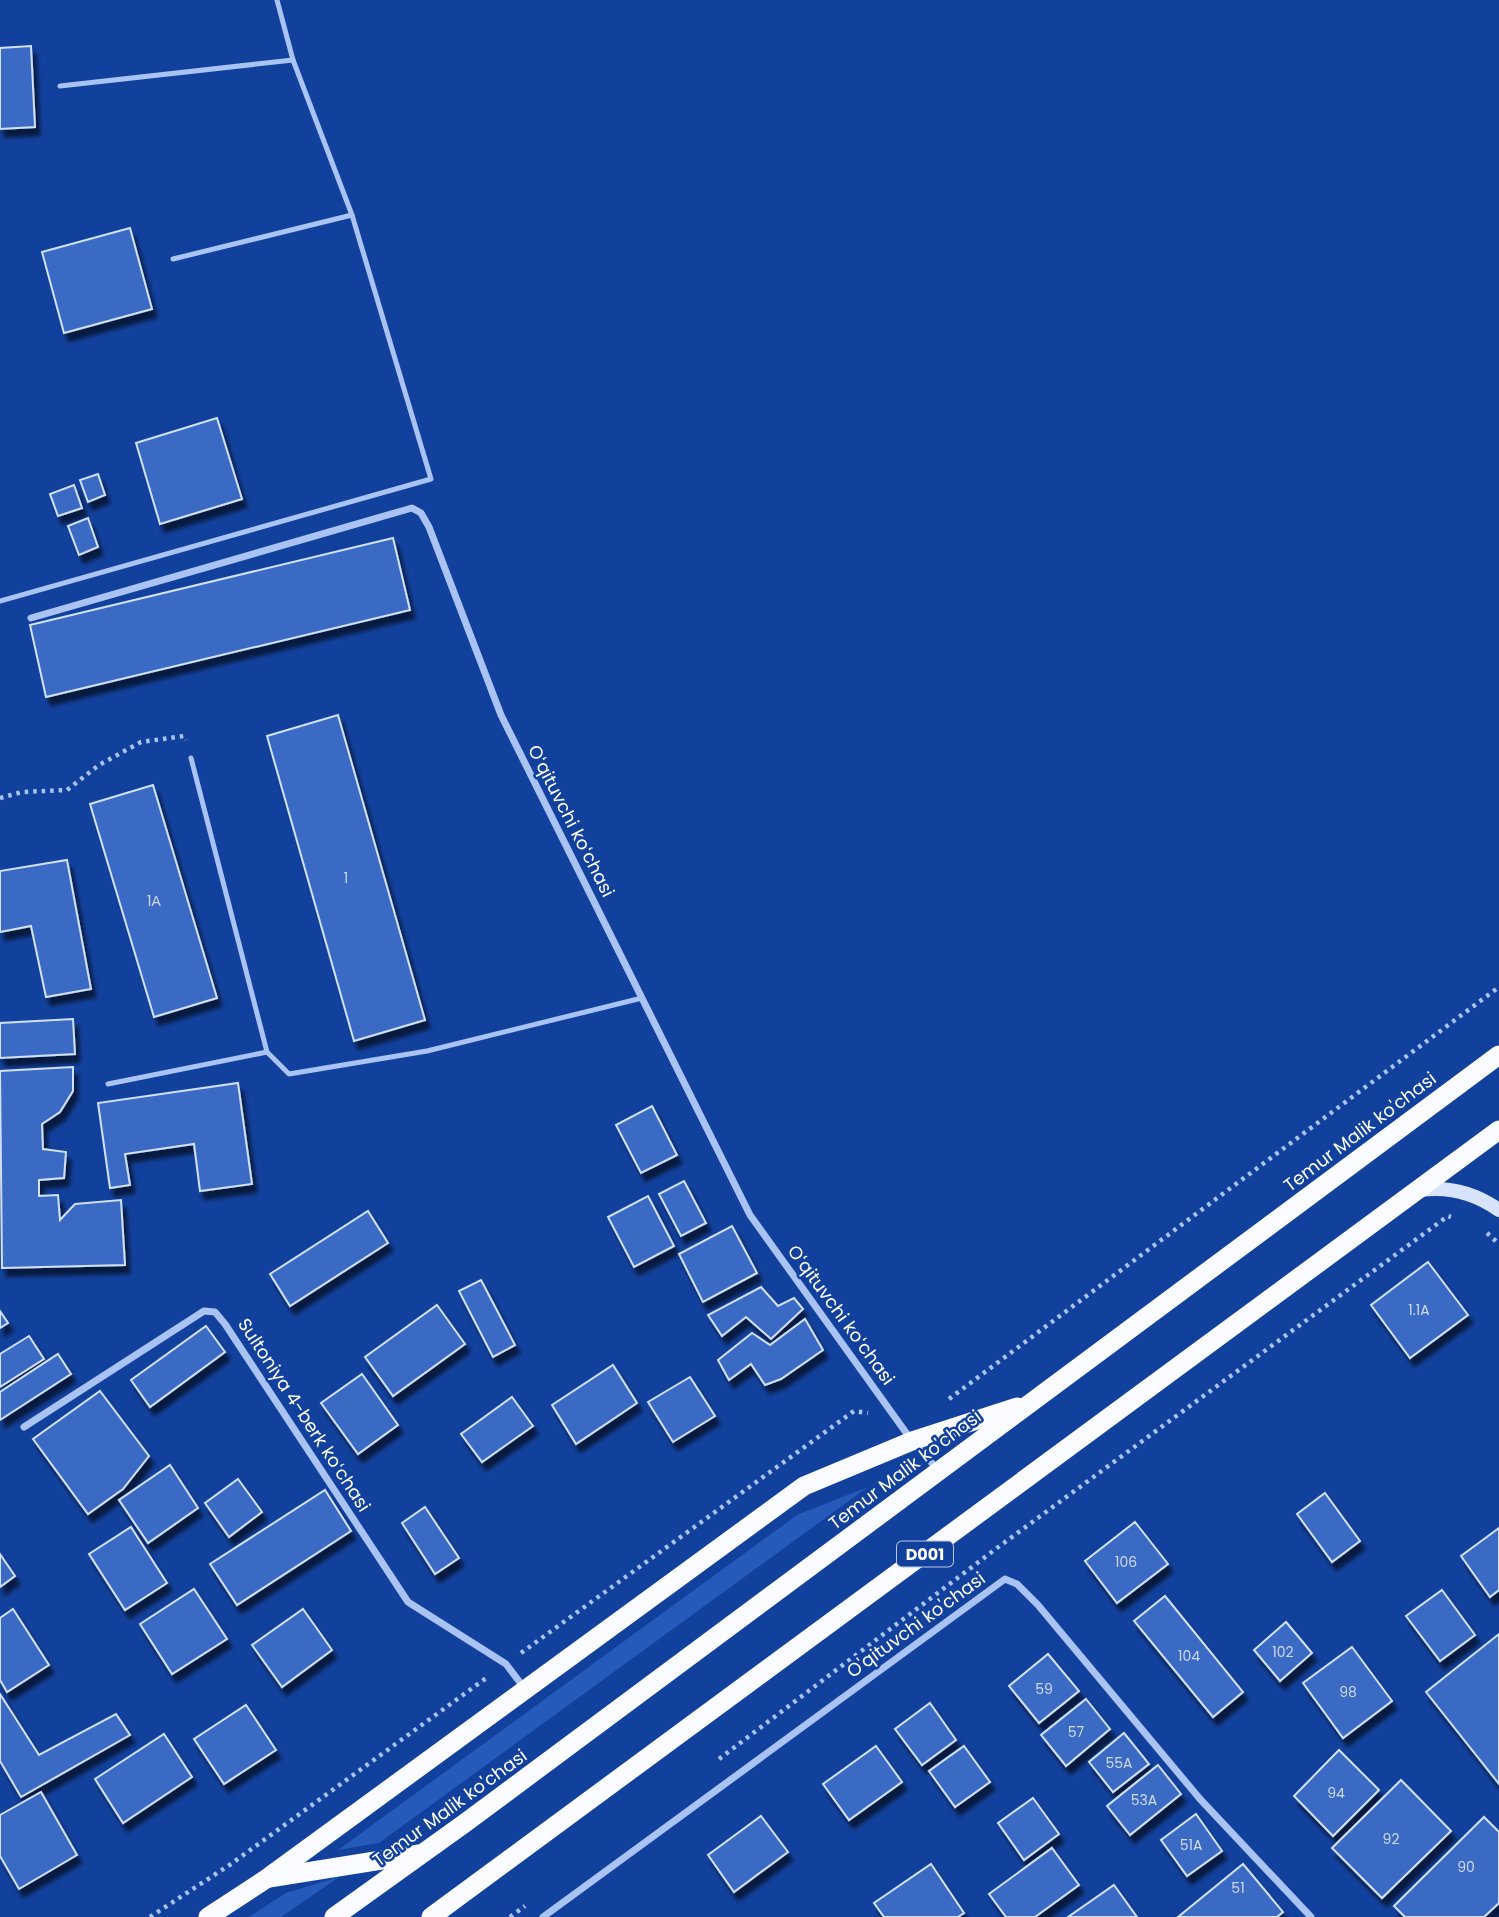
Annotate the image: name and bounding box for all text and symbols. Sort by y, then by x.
street label: Oʻqituvchi koʻchasi [522,740,621,901]
house number: 1 [344,868,348,888]
house number: 1А [147,891,162,911]
street label: Temur Malik ko'chasi [1278,1066,1441,1197]
street label: Oʻqituvchi koʻchasi [782,1239,901,1390]
house number: 1.1A [1408,1300,1430,1320]
street label: Sultoniya 4-berk koʻchasi [232,1313,377,1516]
street label: Temur Malik ko'chasi [823,1404,986,1535]
road number: D001 [897,1542,953,1566]
house number: 106 [1115,1552,1137,1572]
street label: O'qituvchi ko'chasi [841,1566,990,1683]
house number: 102 [1272,1642,1294,1662]
house number: 104 [1178,1646,1200,1666]
house number: 59 [1035,1679,1053,1699]
house number: 98 [1339,1682,1357,1702]
house number: 57 [1068,1722,1085,1742]
street label: Temur Malik ko'chasi [367,1743,532,1872]
house number: 55A [1105,1753,1133,1773]
house number: 94 [1327,1783,1345,1803]
house number: 53A [1131,1790,1157,1810]
house number: 92 [1383,1829,1399,1849]
house number: 51A [1180,1835,1202,1855]
house number: 90 [1457,1857,1475,1877]
house number: 51 [1231,1878,1245,1898]

